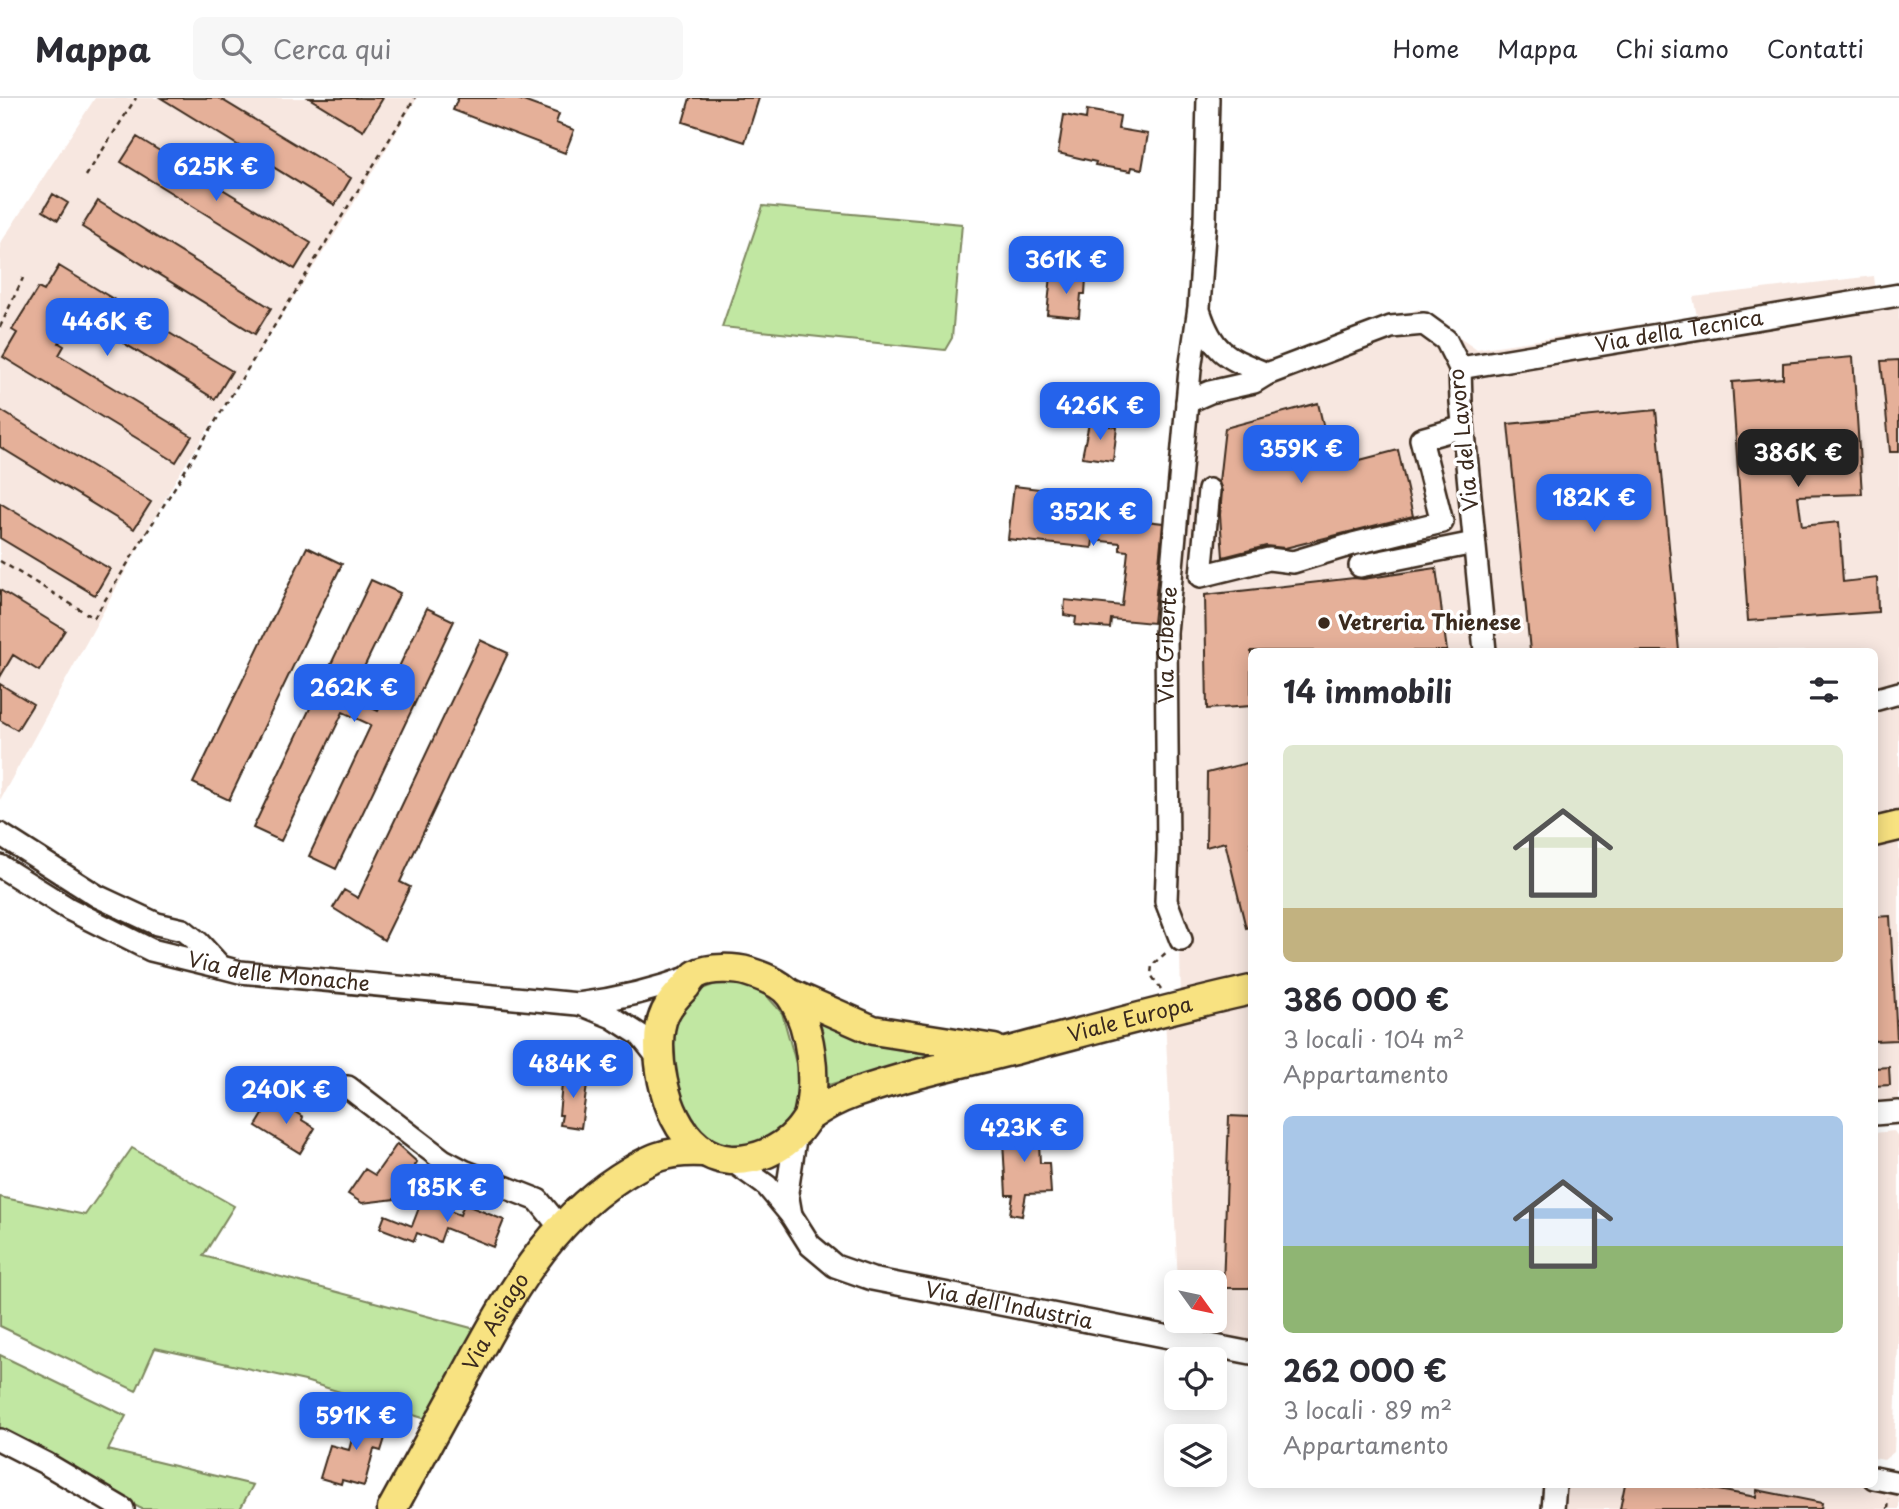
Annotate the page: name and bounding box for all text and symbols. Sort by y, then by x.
search box [193,17,683,80]
text: Mappa [35,23,151,73]
icon: search [217,29,255,67]
text: Cerca qui [273,29,392,68]
text: Home [1393,30,1459,66]
text: Mappa [1497,30,1577,66]
text: Chi siamo [1615,30,1729,66]
text: Contatti [1767,30,1864,66]
pin: 625K € [159,144,273,203]
text: 625K € [174,148,258,183]
pin: 361K € [1009,236,1123,296]
text: 361K € [1025,241,1107,276]
pin: 446K € [50,299,164,358]
street label: Via della Tecnica [1592,300,1766,359]
text: 446K € [62,303,152,338]
street label: Via del Lavoro [1439,367,1485,513]
pin: 426K € [1043,382,1157,442]
text: 426K € [1056,387,1144,422]
pin: 359K € [1244,426,1358,485]
text: 359K € [1259,430,1343,465]
pin: 386K € [1741,430,1855,489]
text: 386K € [1754,434,1842,469]
pin: 182K € [1537,474,1651,534]
text: 182K € [1552,479,1636,514]
pin: 352K € [1036,489,1150,548]
text: 352K € [1049,493,1137,528]
street label: Via Giberte [1148,585,1184,704]
place label: Vetreria Thienese [1338,605,1521,637]
marker: Vetreria Thienese [1316,615,1332,631]
pin: 262K € [297,664,411,724]
text: 14 immobili [1283,668,1452,713]
text: 262K € [310,669,398,704]
icon: filters [1805,671,1843,709]
icon: home [1500,790,1626,916]
street label: Via delle Monache [185,942,371,998]
text: 386 000 € [1283,976,1449,1021]
street label: Viale Europa [1064,986,1196,1049]
text: 3 locali · 104 m² [1283,1021,1465,1056]
pin: 484K € [516,1040,630,1100]
text: 484K € [529,1045,617,1080]
text: Appartamento [1283,1056,1449,1091]
pin: 240K € [229,1066,343,1126]
text: 240K € [241,1071,331,1106]
pin: 423K € [967,1104,1081,1164]
text: 423K € [980,1109,1068,1144]
icon: home [1500,1161,1626,1287]
pin: 185K € [390,1164,504,1224]
text: 185K € [407,1169,487,1204]
street label: Via Asiago [453,1265,536,1376]
north arrow [1164,1270,1227,1334]
map controls [1164,1270,1227,1487]
street label: Via dell'Industria [923,1272,1097,1336]
button: locate [1164,1347,1227,1410]
text: 262 000 € [1283,1347,1447,1392]
pin: 591K € [299,1392,413,1452]
text: 3 locali · 89 m² [1283,1392,1452,1427]
text: 591K € [315,1397,397,1432]
button: layers [1164,1424,1227,1487]
text: Appartamento [1283,1427,1449,1462]

